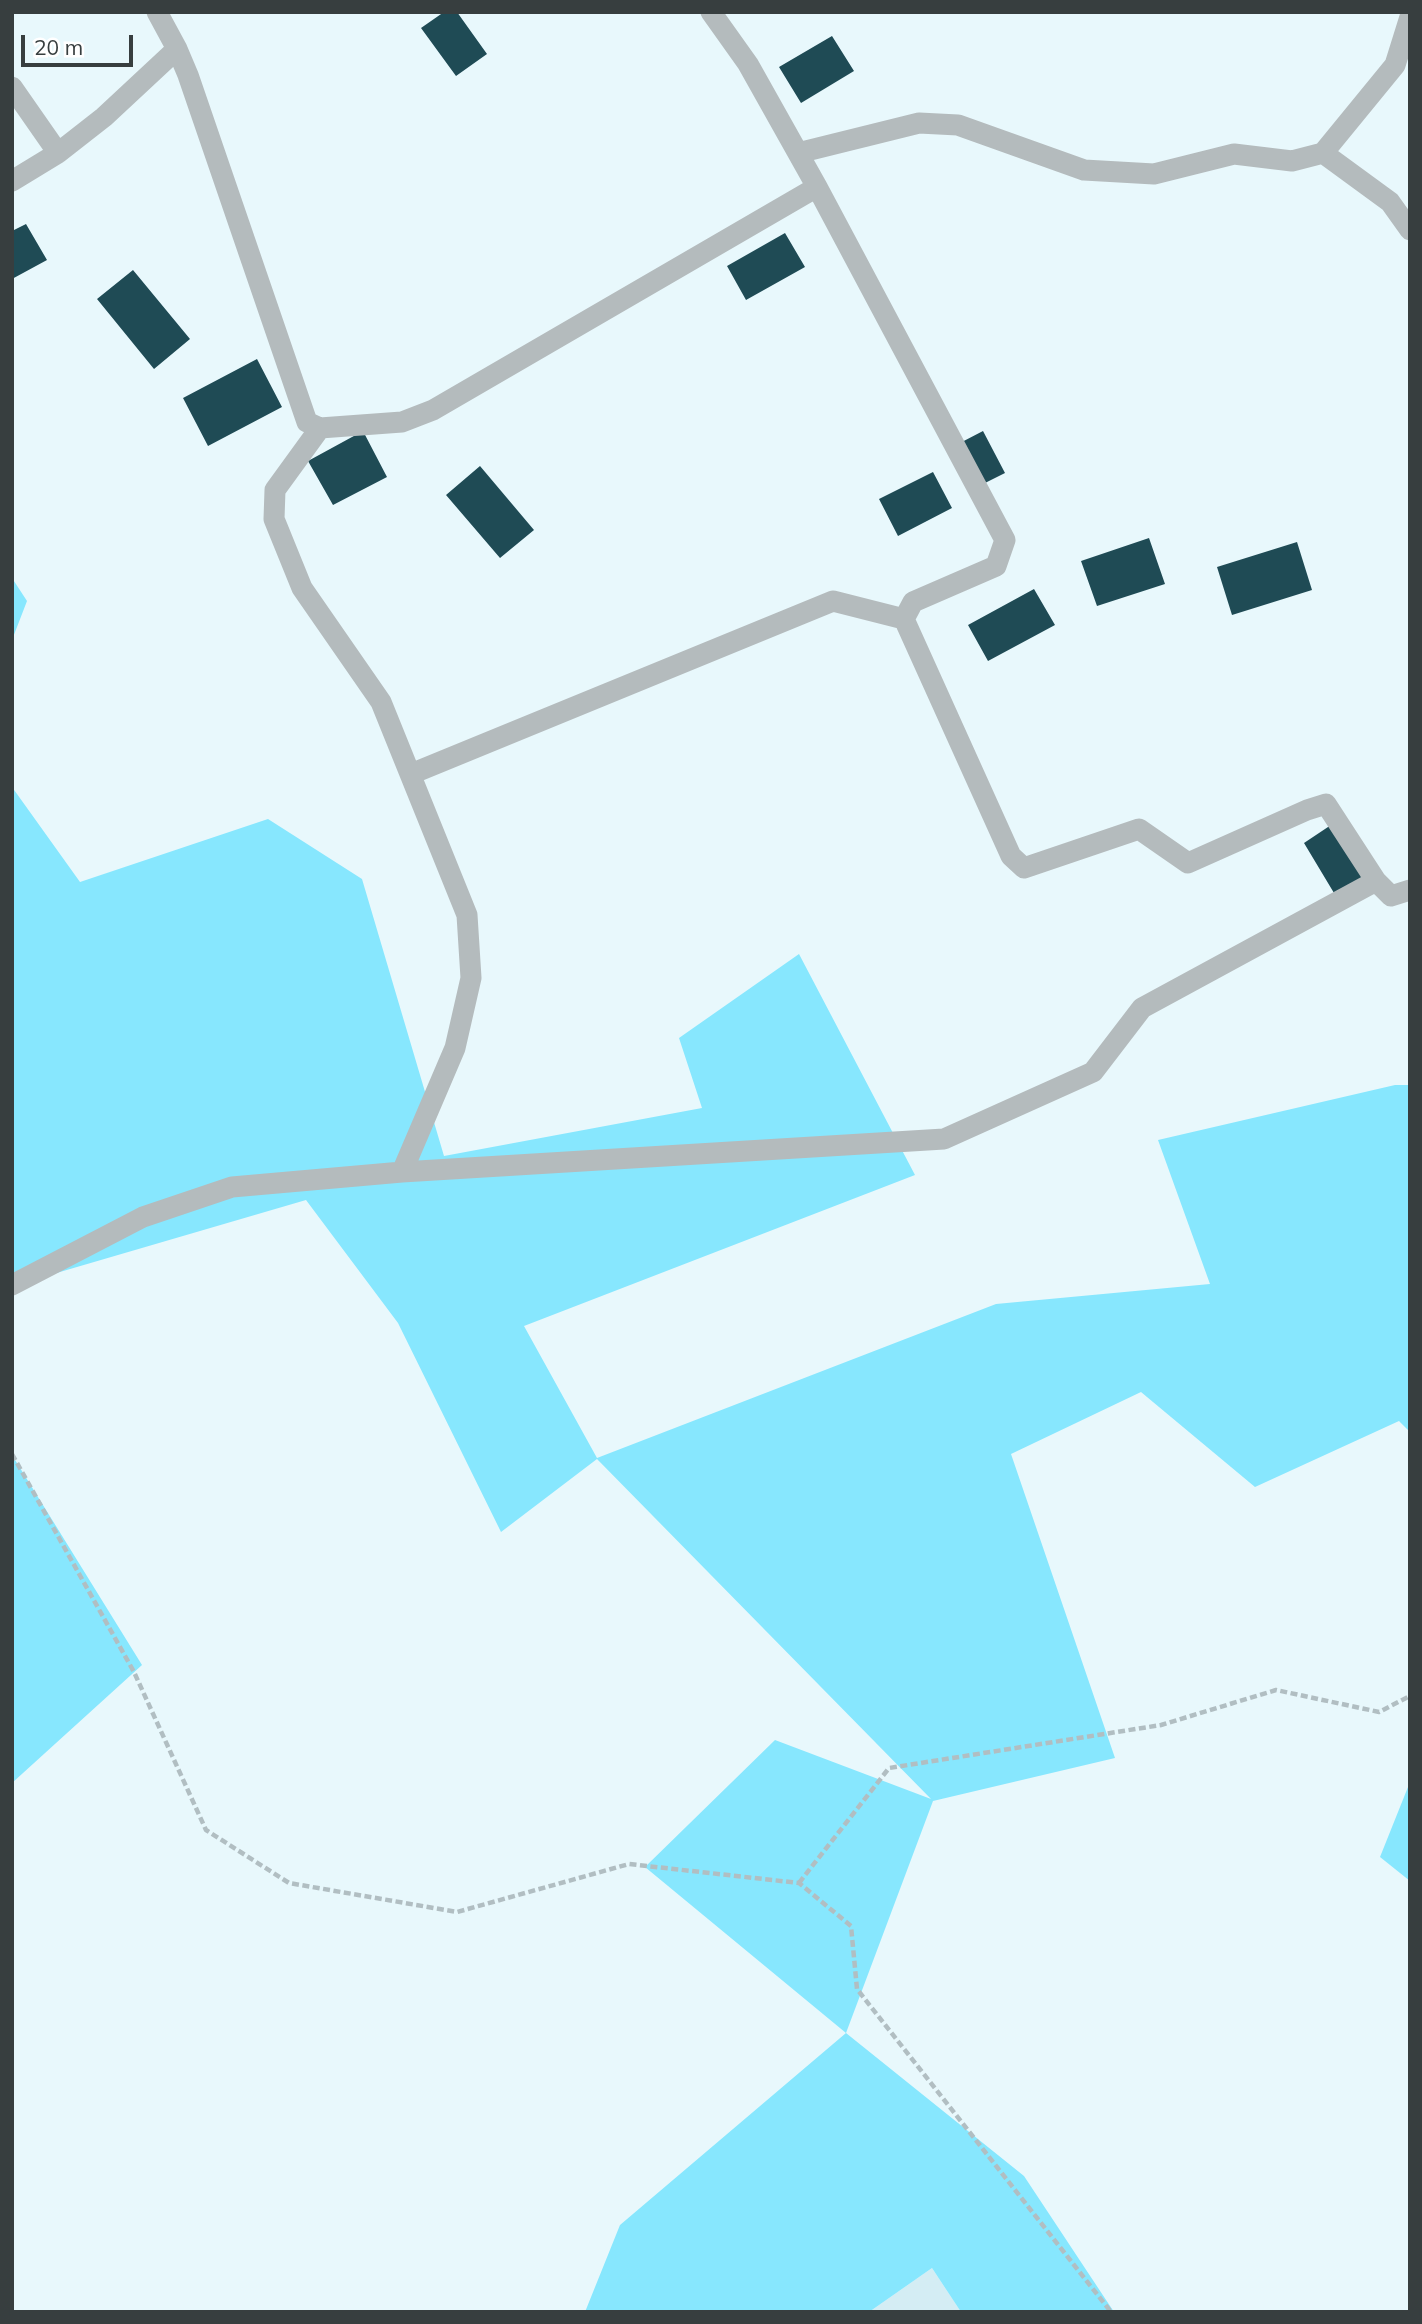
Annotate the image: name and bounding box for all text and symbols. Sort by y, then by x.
scale bar [24,21,136,65]
text: 20 m [34,34,83,60]

